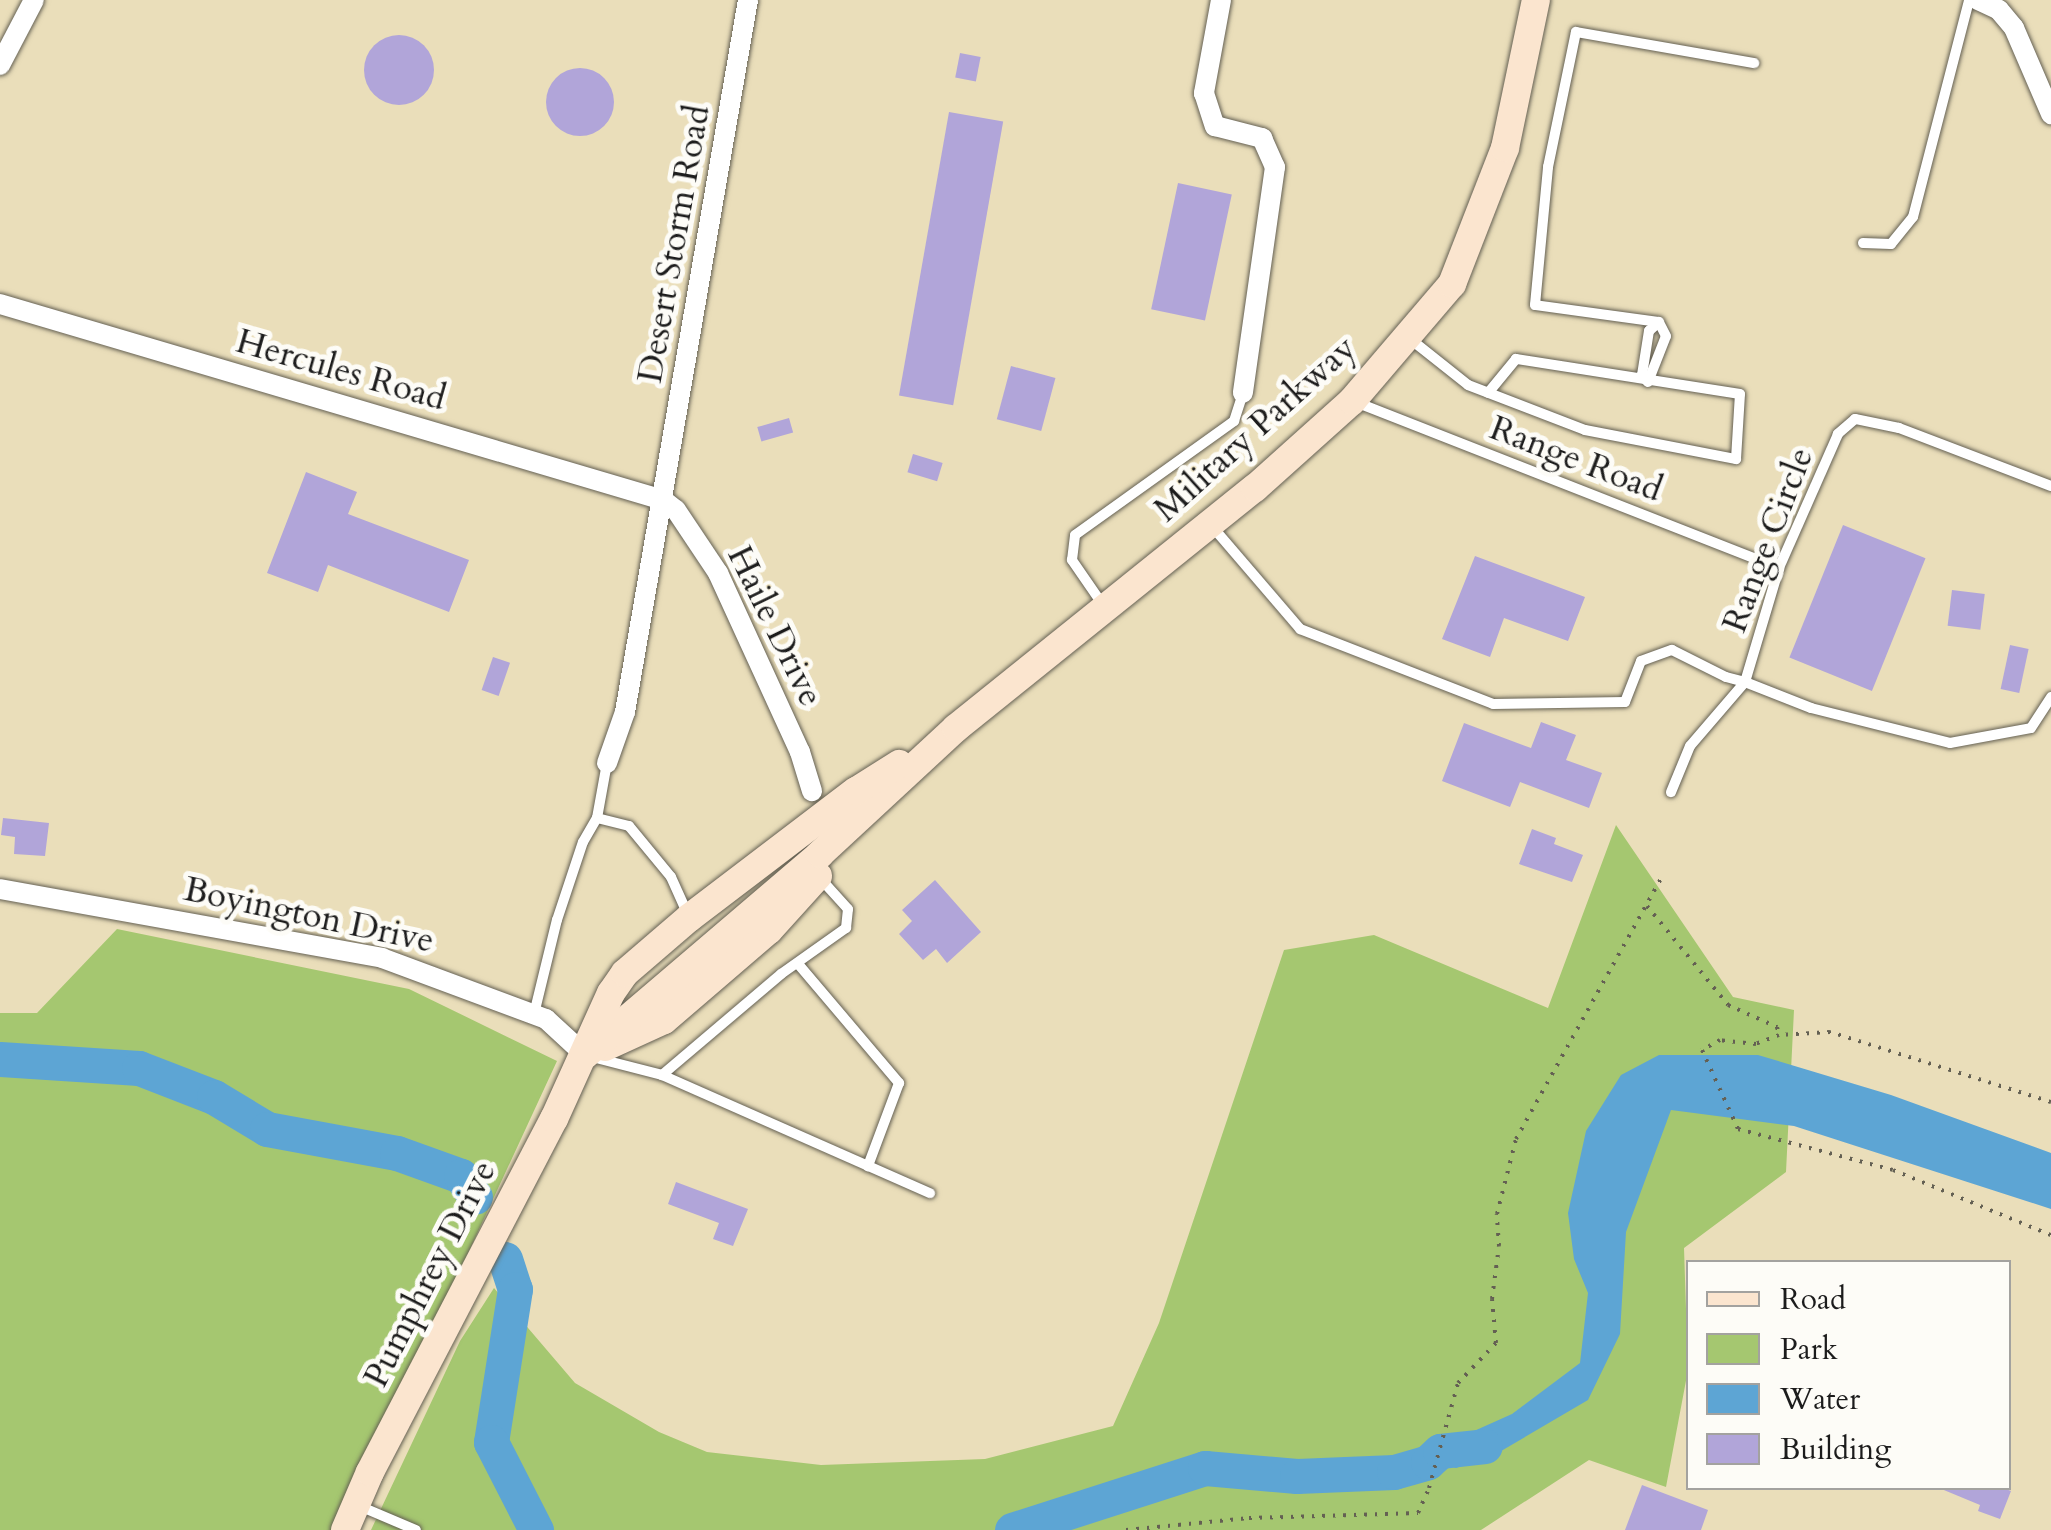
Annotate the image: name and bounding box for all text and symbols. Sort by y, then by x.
street label: Desert Storm Road [629,102,719,386]
street label: Hercules Road [231,320,451,420]
street label: Military Parkway [1145,327,1365,531]
street label: Range Road [1484,407,1668,511]
street label: Range Circle [1714,442,1822,638]
street label: Haile Drive [718,539,832,713]
street label: Boyington Drive [180,868,438,962]
street label: Pumphrey Drive [355,1154,505,1394]
legend [1686,1260,2011,1490]
text: Road [1780,1279,1846,1320]
text: Park [1780,1329,1838,1370]
text: Water [1780,1379,1860,1420]
text: Building [1780,1429,1891,1470]

